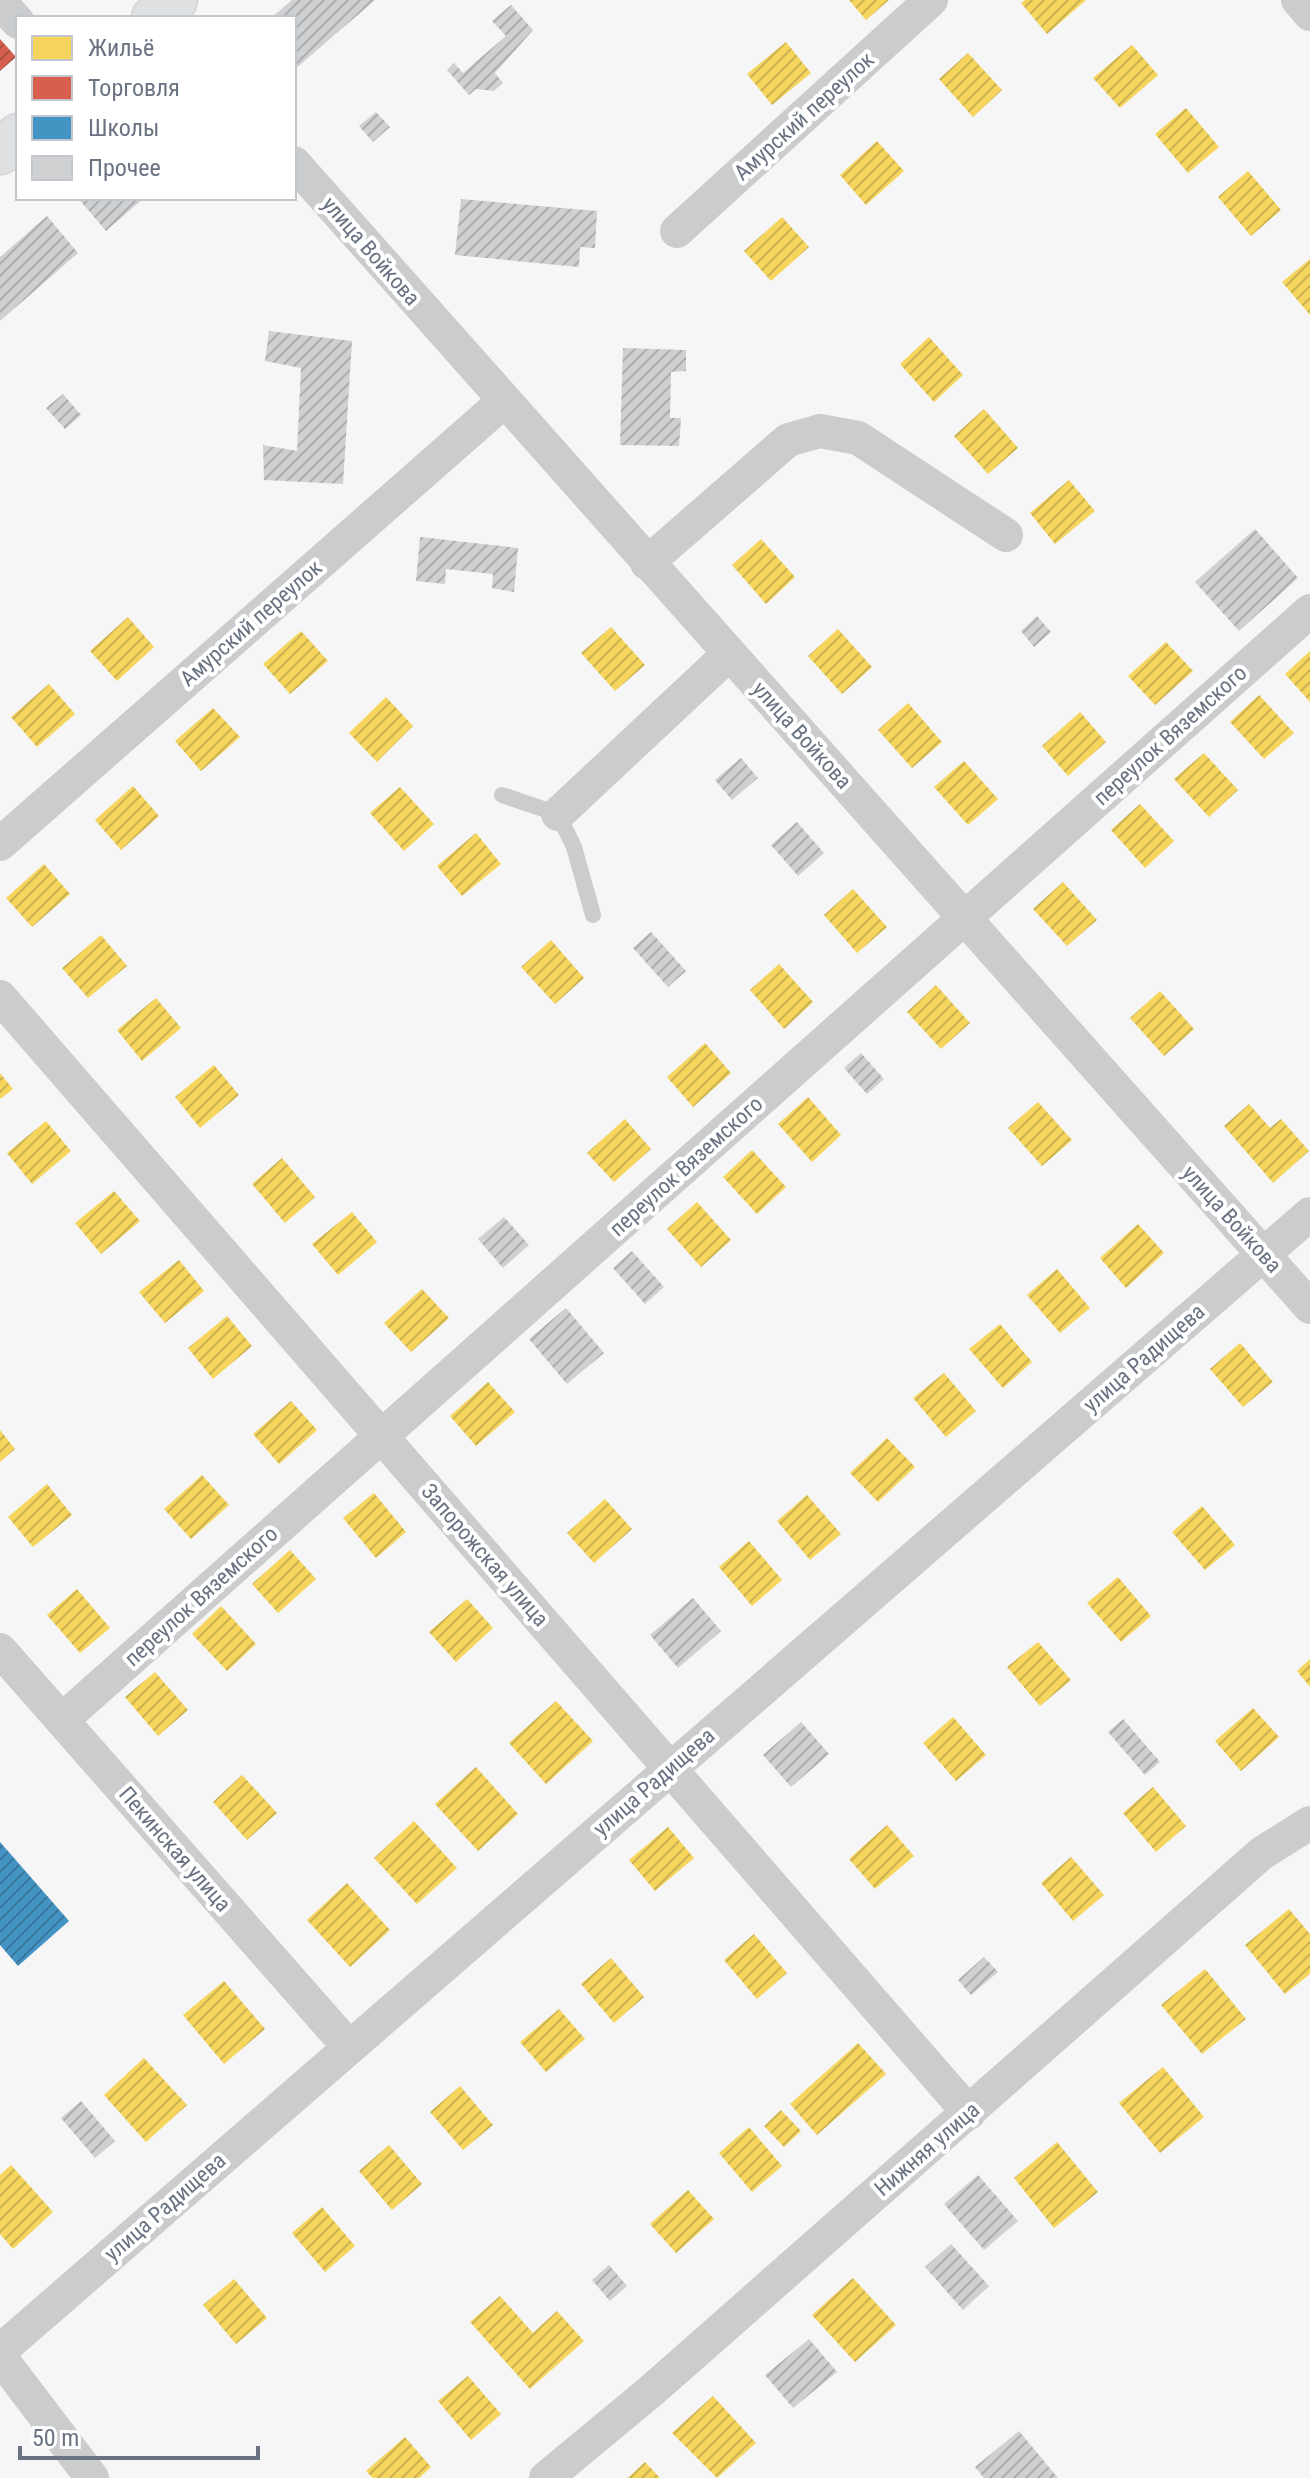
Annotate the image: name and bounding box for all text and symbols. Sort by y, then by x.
legend [16,16,296,200]
text: Жильё [88,34,154,62]
street label: Амурский переулок [729,46,879,185]
text: Торговля [88,74,180,102]
text: Школы [88,114,159,142]
text: Прочее [88,154,161,182]
street label: улица Войкова [317,192,425,310]
street label: Амурский переулок [175,555,327,691]
street label: переулок Вяземского [1089,660,1251,810]
street label: улица Войкова [747,676,857,794]
street label: переулок Вяземского [605,1091,767,1241]
street label: улица Войкова [1177,1160,1287,1278]
street label: улица Радищева [1079,1299,1209,1417]
street label: Запорожская улица [416,1479,554,1631]
street label: переулок Вяземского [120,1521,282,1671]
street label: улица Радищева [589,1723,719,1841]
street label: Пекинская улица [114,1782,236,1916]
street label: Нижняя улица [870,2097,984,2201]
street label: улица Радищева [100,2148,230,2266]
scale bar [20,2410,258,2460]
text: 50 m [32,2424,79,2452]

